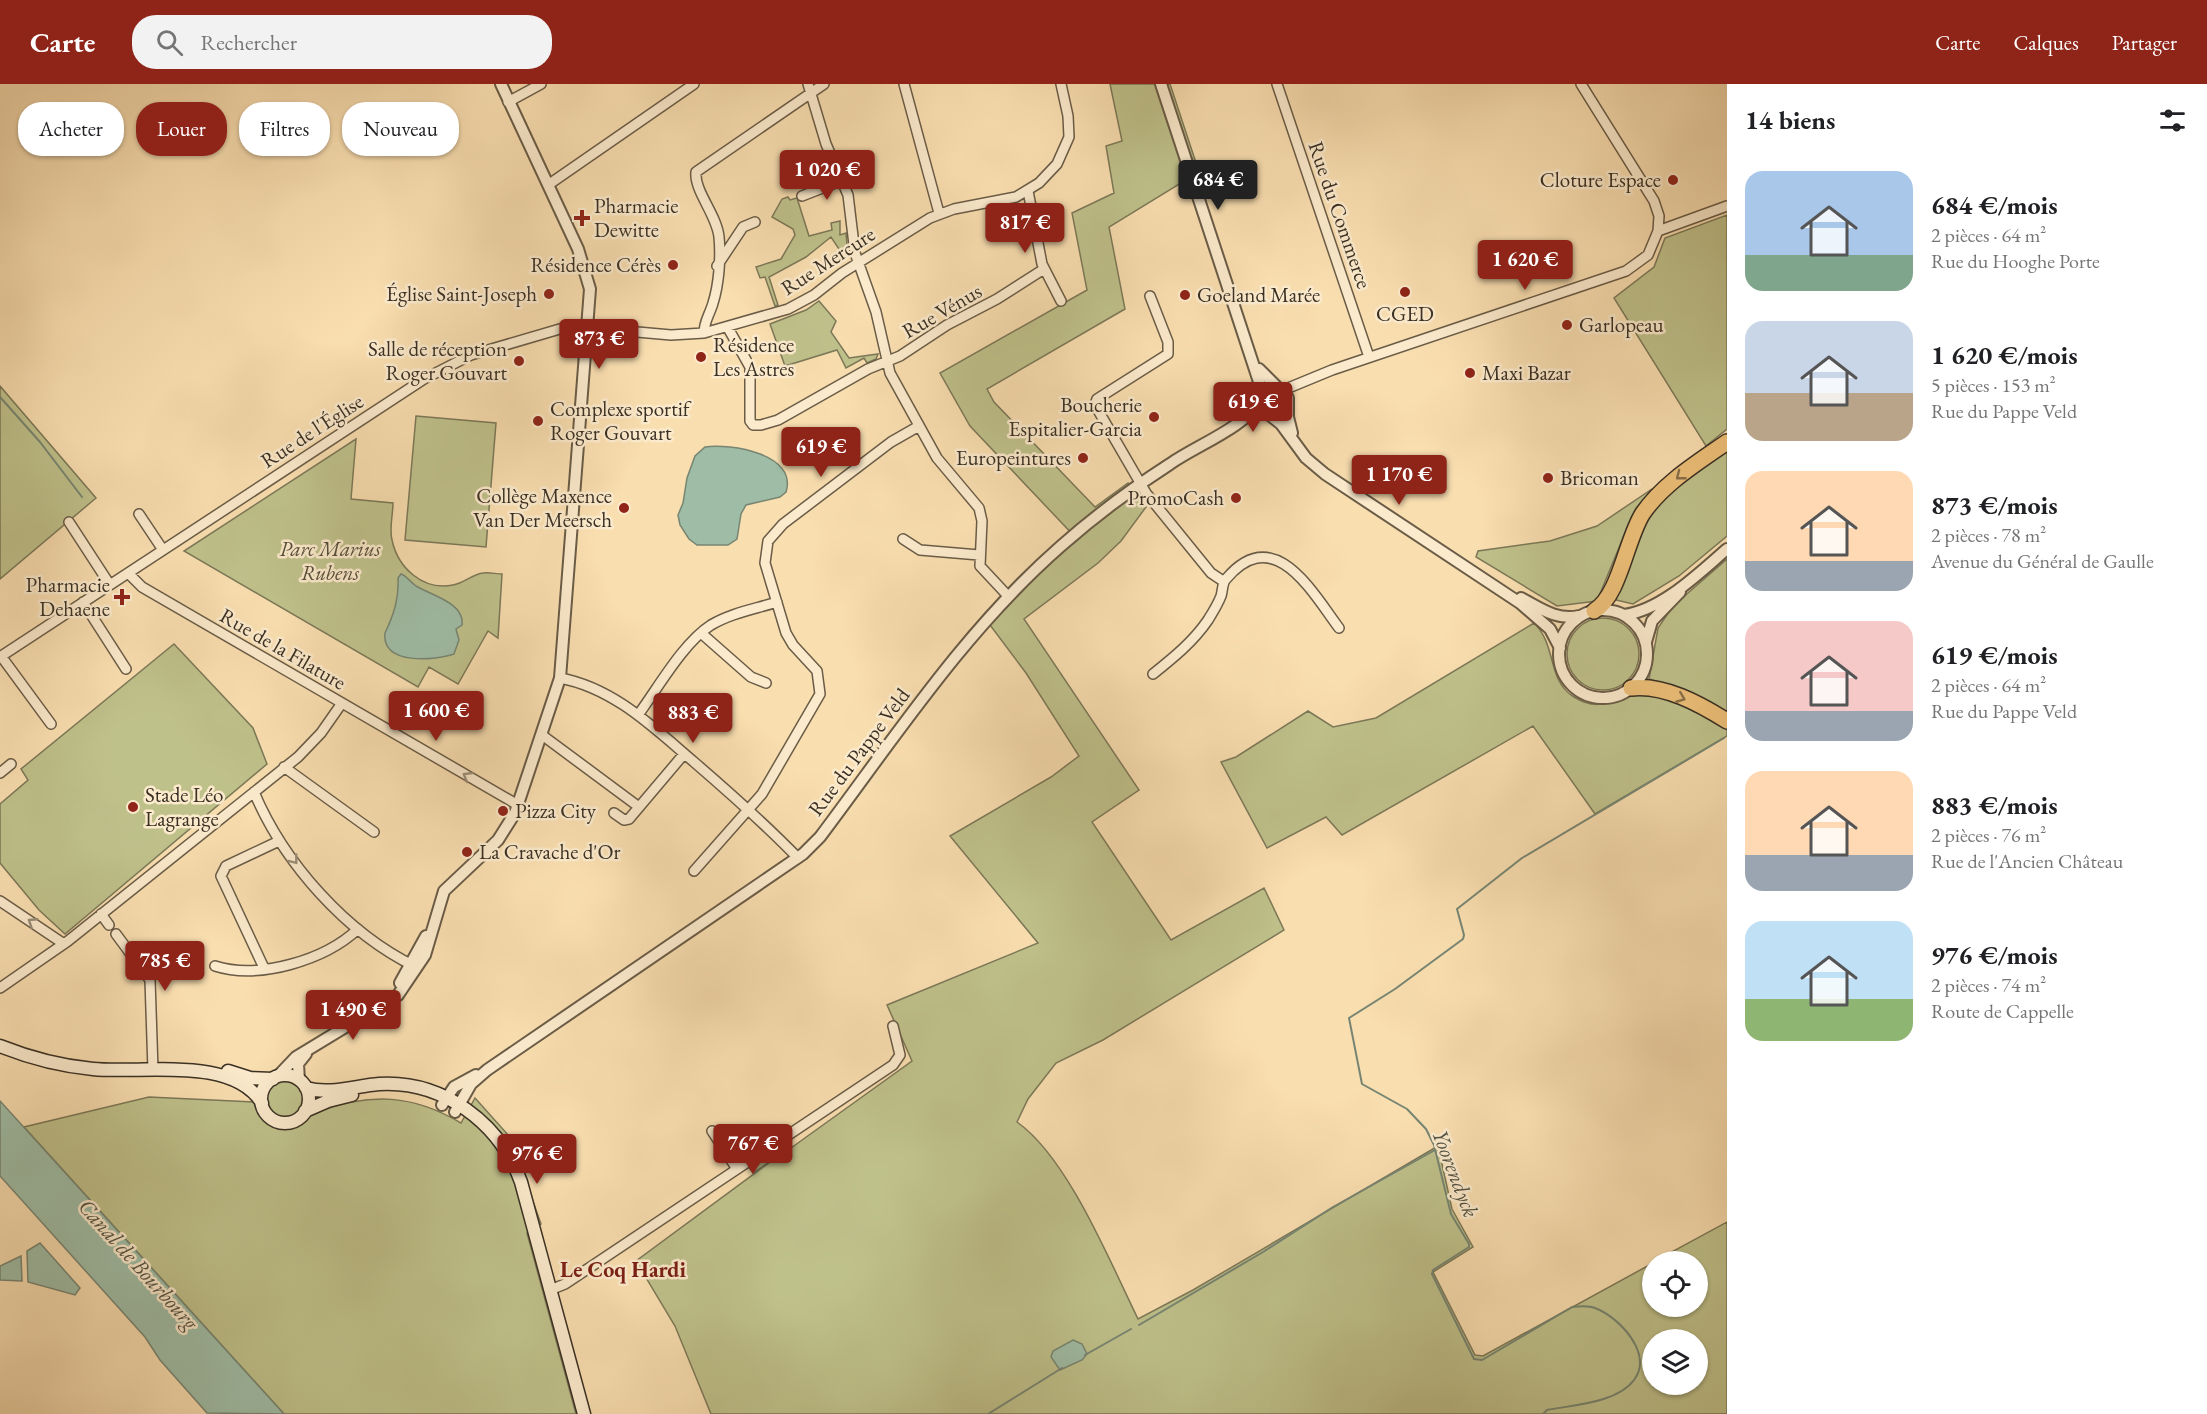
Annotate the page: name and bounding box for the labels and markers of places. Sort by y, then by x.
pin: 1 020 € [772,150,882,201]
pin: 684 € [1176,160,1260,211]
place label: Cloture Espace [1540,166,1661,193]
marker: Cloture Espace [1666,173,1680,187]
place label: Pharmacie Dewitte [594,192,678,243]
pin: 817 € [983,203,1067,254]
marker: Pharmacie Dewitte [575,211,589,225]
pin: 1 620 € [1470,240,1580,291]
place label: Résidence Cérès [530,251,661,278]
marker: Résidence Cérès [666,258,680,272]
place label: Église Saint-Joseph [386,280,537,307]
place label: Goeland Marée [1197,281,1320,308]
marker: CGED [1398,285,1412,299]
marker: Église Saint-Joseph [542,287,556,301]
marker: Goeland Marée [1178,288,1192,302]
place label: CGED [1376,300,1434,327]
place label: Garlopeau [1579,311,1664,338]
marker: Garlopeau [1560,318,1574,332]
pin: 873 € [557,319,641,370]
place label: Résidence Les Astres [713,331,795,382]
place label: Salle de réception Roger Gouvart [368,335,507,386]
marker: Résidence Les Astres [694,350,708,364]
marker: Salle de réception Roger Gouvart [512,354,526,368]
place label: Maxi Bazar [1482,359,1571,386]
marker: Maxi Bazar [1463,366,1477,380]
pin: 619 € [1211,382,1295,433]
place label: Boucherie Espitalier-Garcia [1008,391,1143,442]
place label: Complexe sportif Roger Gouvart [550,395,692,446]
marker: Boucherie Espitalier-Garcia [1147,410,1161,424]
marker: Complexe sportif Roger Gouvart [531,414,545,428]
pin: 619 € [779,427,863,478]
place label: Europeintures [956,444,1071,471]
marker: Europeintures [1076,451,1090,465]
pin: 1 170 € [1344,455,1454,506]
place label: Bricoman [1560,464,1639,491]
marker: Bricoman [1541,471,1555,485]
place label: Collège Maxence Van Der Meersch [473,482,612,533]
place label: PromoCash [1127,484,1224,511]
marker: PromoCash [1229,491,1243,505]
marker: Collège Maxence Van Der Meersch [617,501,631,515]
place label: Pharmacie Dehaene [26,571,110,622]
marker: Pharmacie Dehaene [115,590,129,604]
pin: 1 600 € [381,691,491,742]
pin: 883 € [651,693,735,744]
place label: Stade Léo Lagrange [145,781,223,832]
place label: Pizza City [515,797,597,824]
marker: Stade Léo Lagrange [126,800,140,814]
marker: Pizza City [496,804,510,818]
place label: La Cravache d'Or [479,838,621,865]
marker: La Cravache d'Or [460,845,474,859]
pin: 785 € [123,941,207,992]
pin: 1 490 € [298,990,408,1041]
pin: 767 € [711,1124,795,1175]
pin: 976 € [495,1134,579,1185]

